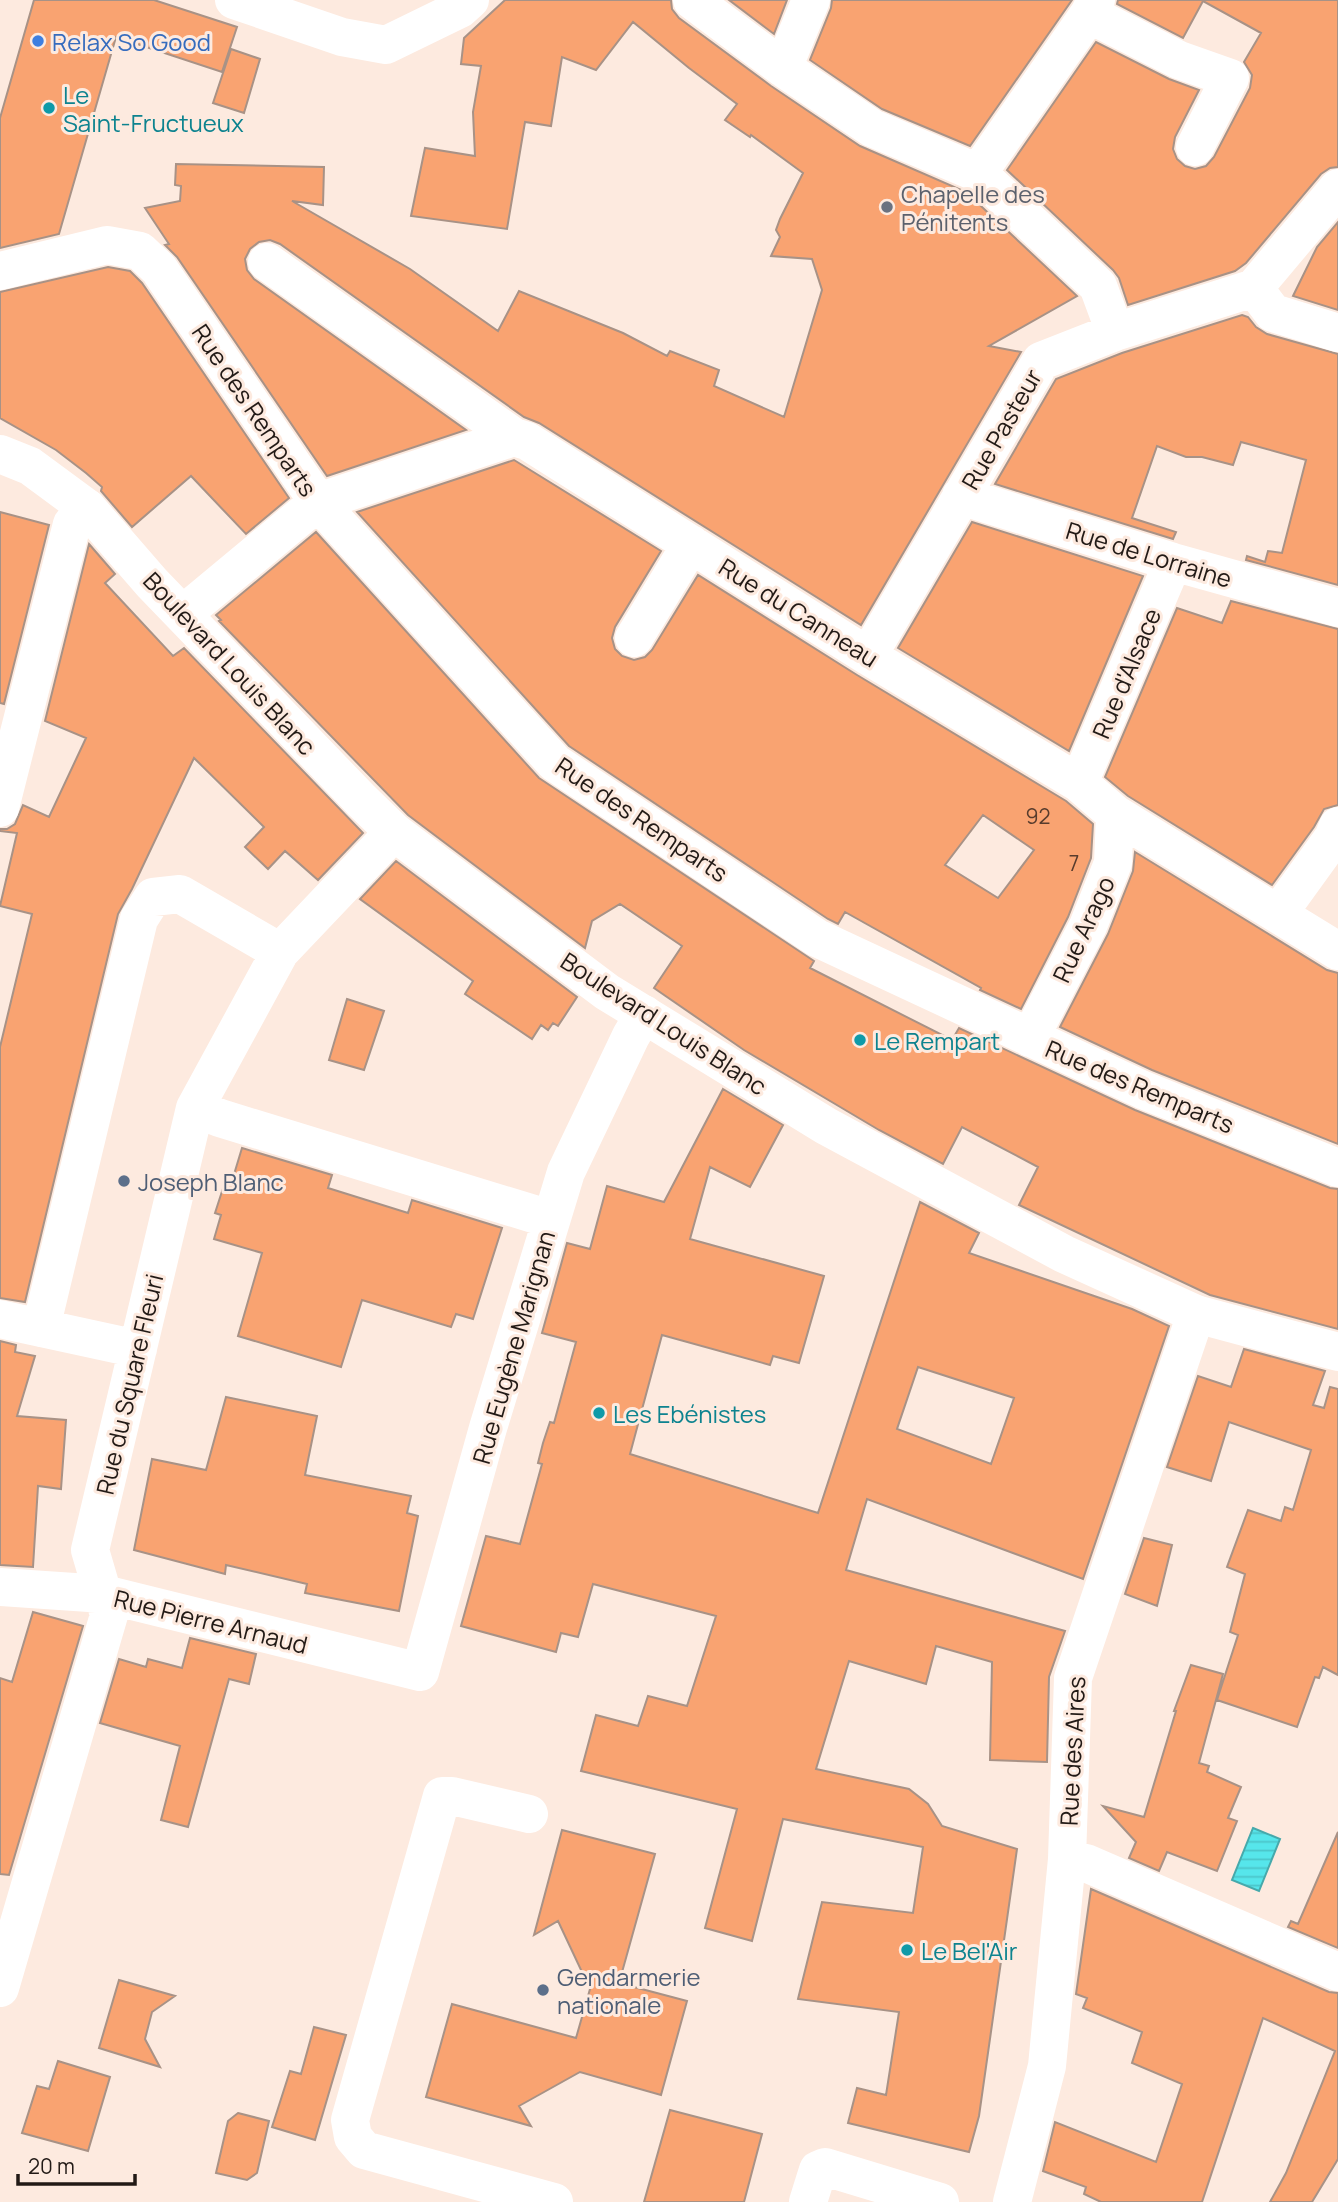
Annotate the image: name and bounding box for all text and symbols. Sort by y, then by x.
place label: Relax So Good [52,25,211,58]
marker: Relax So Good [30,33,46,49]
place label: Le Saint-Fructueux [63,78,244,139]
marker: Le Saint-Fructueux [41,100,57,116]
place label: Chapelle des Pénitents [901,177,1045,238]
marker: Chapelle des Pénitents [879,199,895,215]
street label: Rue des Remparts [185,317,325,503]
street label: Rue Pasteur [953,362,1049,495]
street label: Rue de Lorraine [1062,513,1236,595]
street label: Rue du Canneau [713,550,885,674]
street label: Boulevard Louis Blanc [136,564,324,762]
street label: Rue d'Alsace [1084,603,1168,743]
street label: Rue des Remparts [549,749,735,889]
house number: 92 [1025,802,1051,830]
house number: 7 [1069,849,1079,877]
street label: Rue Arago [1044,871,1122,987]
street label: Boulevard Louis Blanc [555,944,773,1102]
place label: Le Rempart [874,1024,1000,1057]
street label: Rue des Remparts [1041,1031,1239,1141]
marker: Le Rempart [852,1032,868,1048]
place label: Joseph Blanc [138,1165,284,1198]
marker: Joseph Blanc [116,1173,132,1189]
street label: Rue Eugène Marignan [464,1227,562,1467]
street label: Rue du Square Fleuri [88,1270,170,1498]
place label: Les Ebénistes [613,1397,766,1430]
marker: Les Ebénistes [591,1405,607,1421]
street label: Rue Pierre Arnaud [111,1581,311,1661]
street label: Rue des Aires [1052,1675,1092,1827]
place label: Le Bel'Air [921,1934,1018,1967]
marker: Le Bel'Air [899,1942,915,1958]
place label: Gendarmerie nationale [557,1960,701,2021]
marker: Gendarmerie nationale [535,1982,551,1998]
scale bar [18,2142,135,2186]
text: 20 m [28,2152,75,2180]

